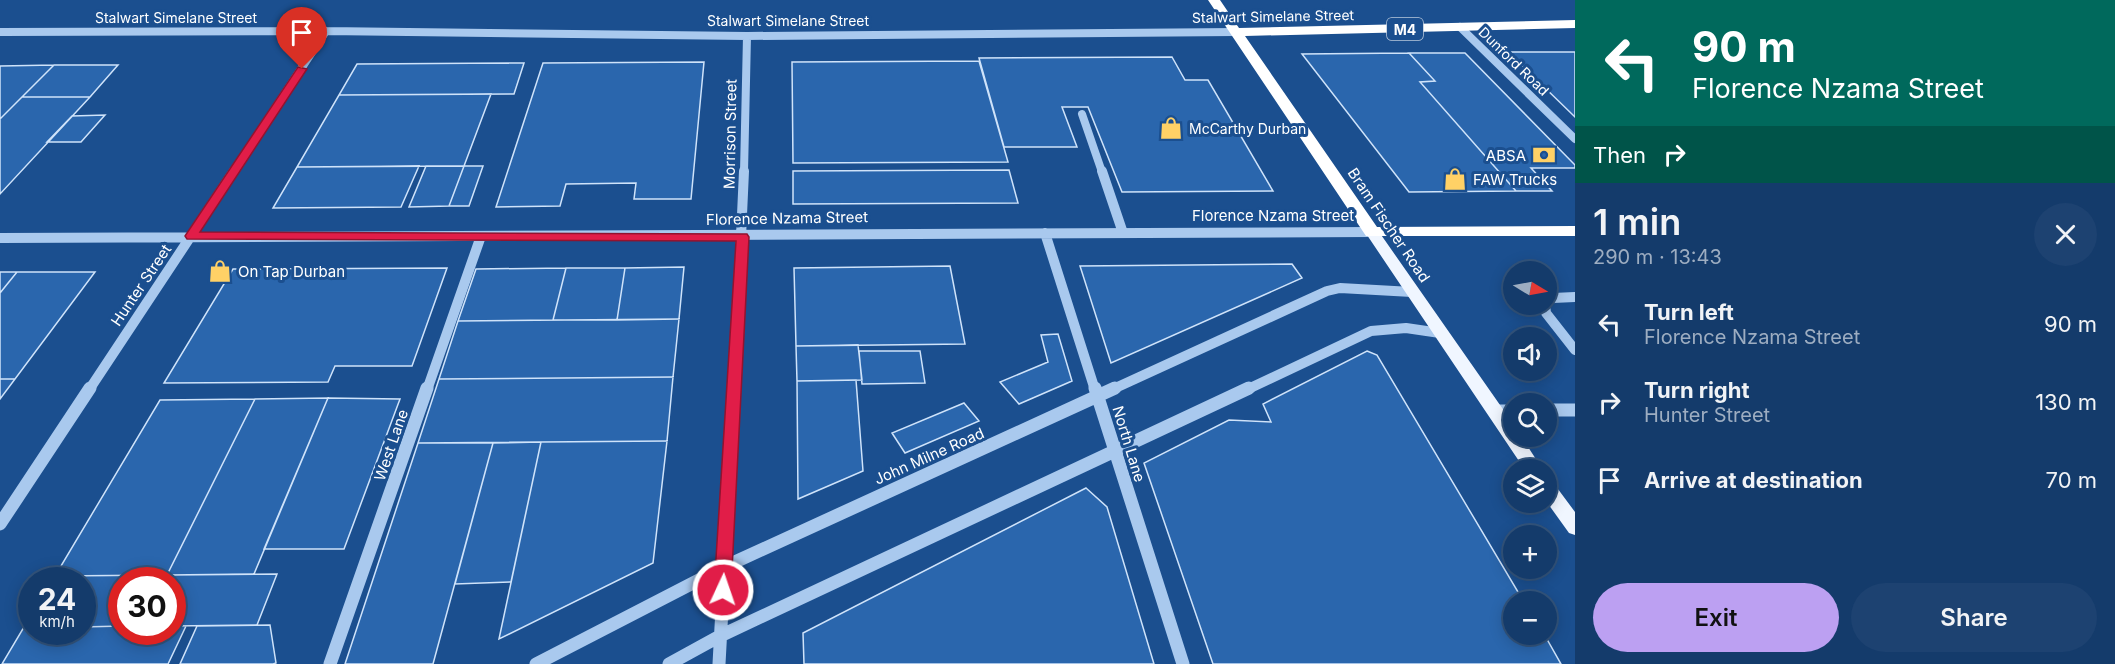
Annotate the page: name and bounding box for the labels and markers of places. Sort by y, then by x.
pin [276,7,327,69]
shop icon: McCarthy Durban [1158,115,1184,141]
place label: McCarthy Durban [1189,120,1306,137]
bank icon: ABSA [1531,142,1557,168]
place label: ABSA [1486,146,1526,165]
shop icon: FAW Trucks [1442,166,1468,192]
place label: FAW Trucks [1473,170,1557,189]
shop icon: On Tap Durban [207,258,233,284]
place label: On Tap Durban [238,262,345,281]

